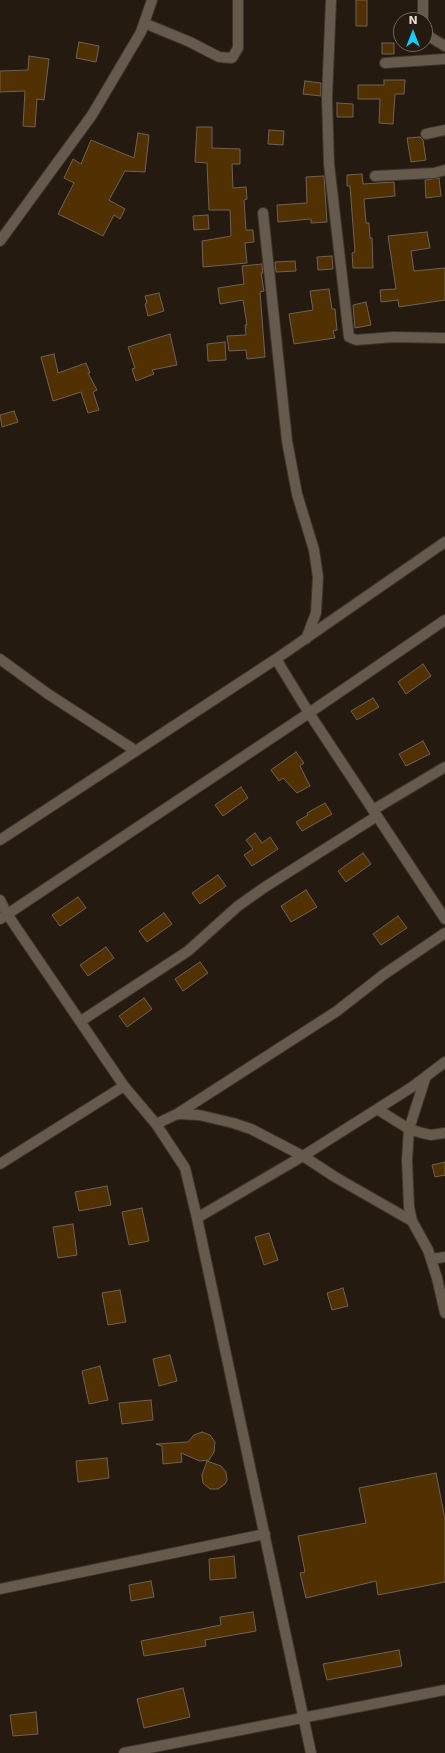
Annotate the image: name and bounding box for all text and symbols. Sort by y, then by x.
north arrow [393,12,433,52]
text: N [408,14,418,27]

